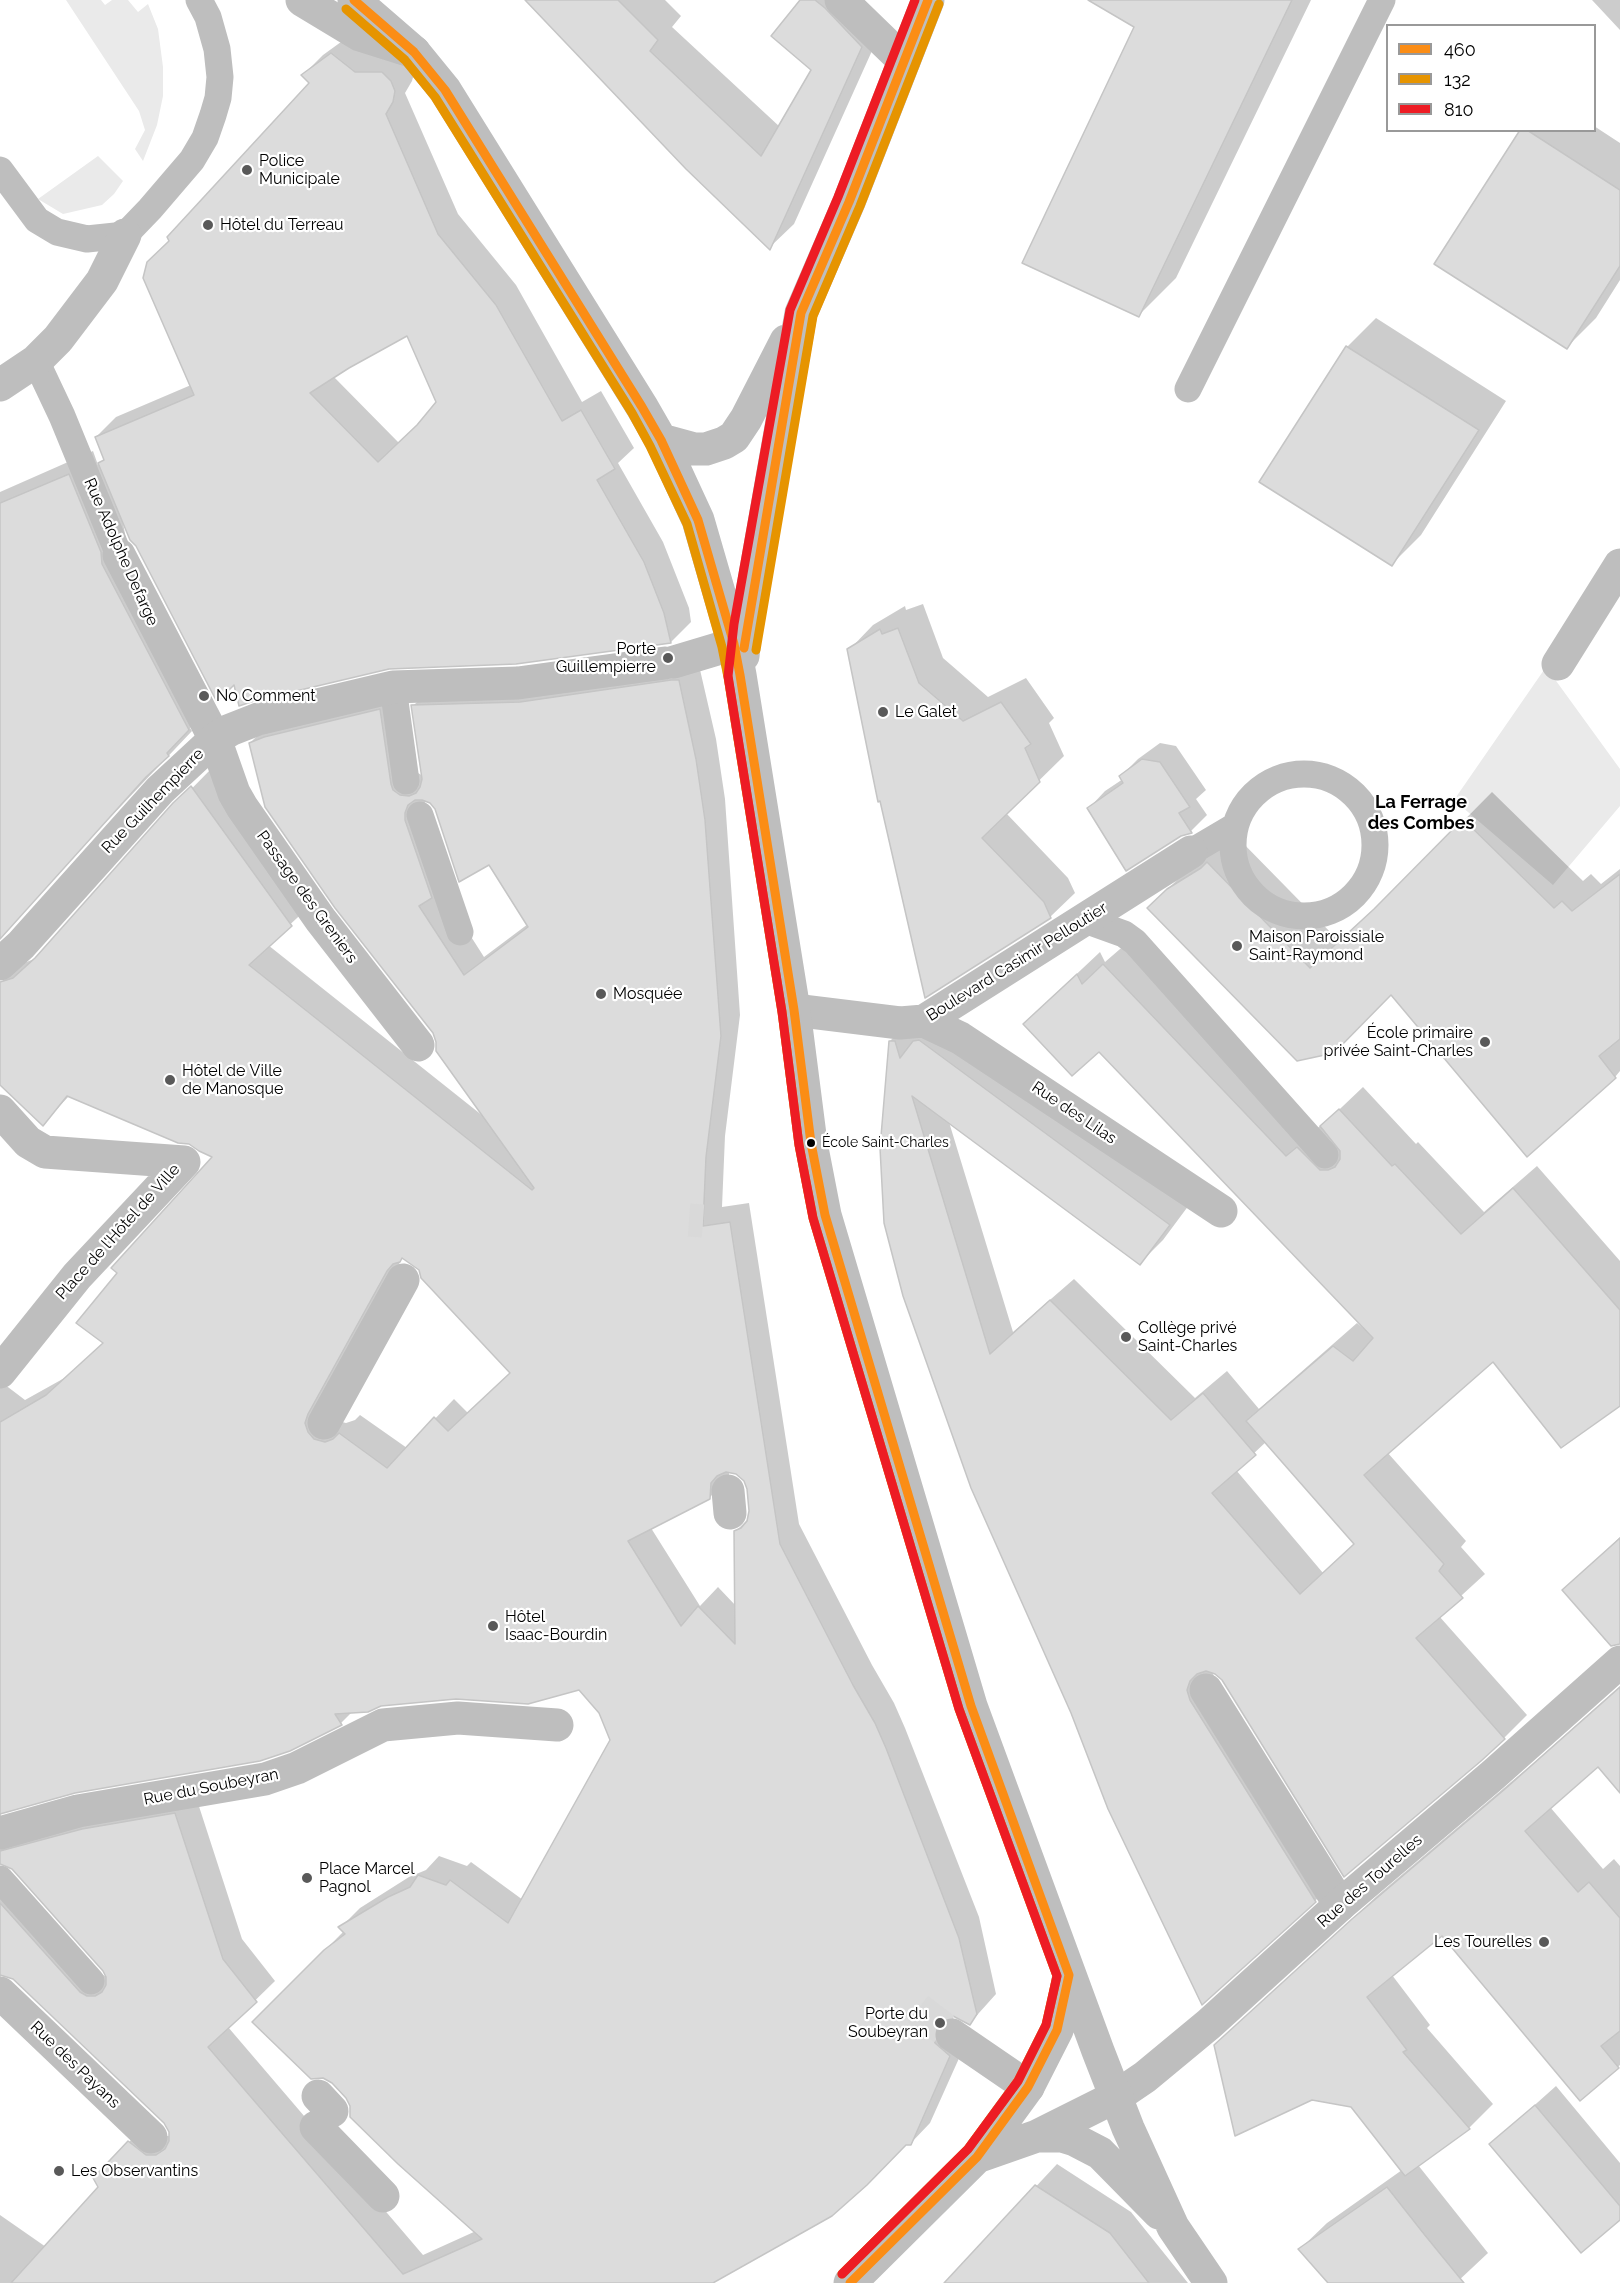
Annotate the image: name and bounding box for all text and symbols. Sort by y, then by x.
legend [1386,24,1596,132]
text: 460 [1444,39,1476,60]
text: 132 [1444,69,1471,90]
text: 810 [1444,99,1473,120]
place label: Police Municipale [259,151,340,189]
marker: Police Municipale [240,163,254,177]
place label: Hôtel du Terreau [220,215,344,235]
marker: Hôtel du Terreau [201,218,215,232]
street label: Rue Adolphe Defarge [80,475,162,629]
place label: Porte Guillempierre [556,639,656,677]
marker: Porte Guillempierre [661,651,675,665]
place label: No Comment [216,686,316,706]
marker: No Comment [197,689,211,703]
place label: Le Galet [895,702,957,722]
marker: Le Galet [876,705,890,719]
street label: Rue Guilhempierre [98,744,208,858]
district label: La Ferrage des Combes [1368,792,1474,834]
street label: Passage des Greniers [252,827,362,967]
street label: Boulevard Casimir Pelloutier [923,898,1111,1026]
place label: Maison Paroissiale Saint-Raymond [1249,927,1384,965]
marker: Maison Paroissiale Saint-Raymond [1230,939,1244,953]
place label: Mosquée [613,984,682,1004]
marker: Mosquée [594,987,608,1001]
place label: École primaire privée Saint-Charles [1324,1023,1473,1061]
marker: École primaire privée Saint-Charles [1478,1035,1492,1049]
place label: Hôtel de Ville de Manosque [182,1061,283,1099]
marker: Hôtel de Ville de Manosque [163,1073,177,1087]
street label: Rue des Lilas [1028,1078,1120,1148]
place label: École Saint-Charles [822,1135,949,1151]
marker: École Saint-Charles [805,1137,817,1149]
street label: Place de l'Hôtel de Ville [52,1160,184,1304]
place label: Collège privé Saint-Charles [1138,1318,1237,1356]
marker: Collège privé Saint-Charles [1119,1330,1133,1344]
place label: Hôtel Isaac-Bourdin [505,1607,607,1645]
marker: Hôtel Isaac-Bourdin [486,1619,500,1633]
street label: Rue du Soubeyran [142,1765,280,1809]
street label: Rue des Tourelles [1314,1830,1426,1932]
place label: Place Marcel Pagnol [319,1859,415,1897]
marker: Place Marcel Pagnol [300,1871,314,1885]
place label: Les Tourelles [1434,1932,1532,1952]
marker: Les Tourelles [1537,1935,1551,1949]
place label: Porte du Soubeyran [848,2004,928,2042]
marker: Porte du Soubeyran [933,2016,947,2030]
street label: Rue des Payans [26,2017,124,2113]
place label: Les Observantins [71,2161,198,2181]
marker: Les Observantins [52,2164,66,2178]

